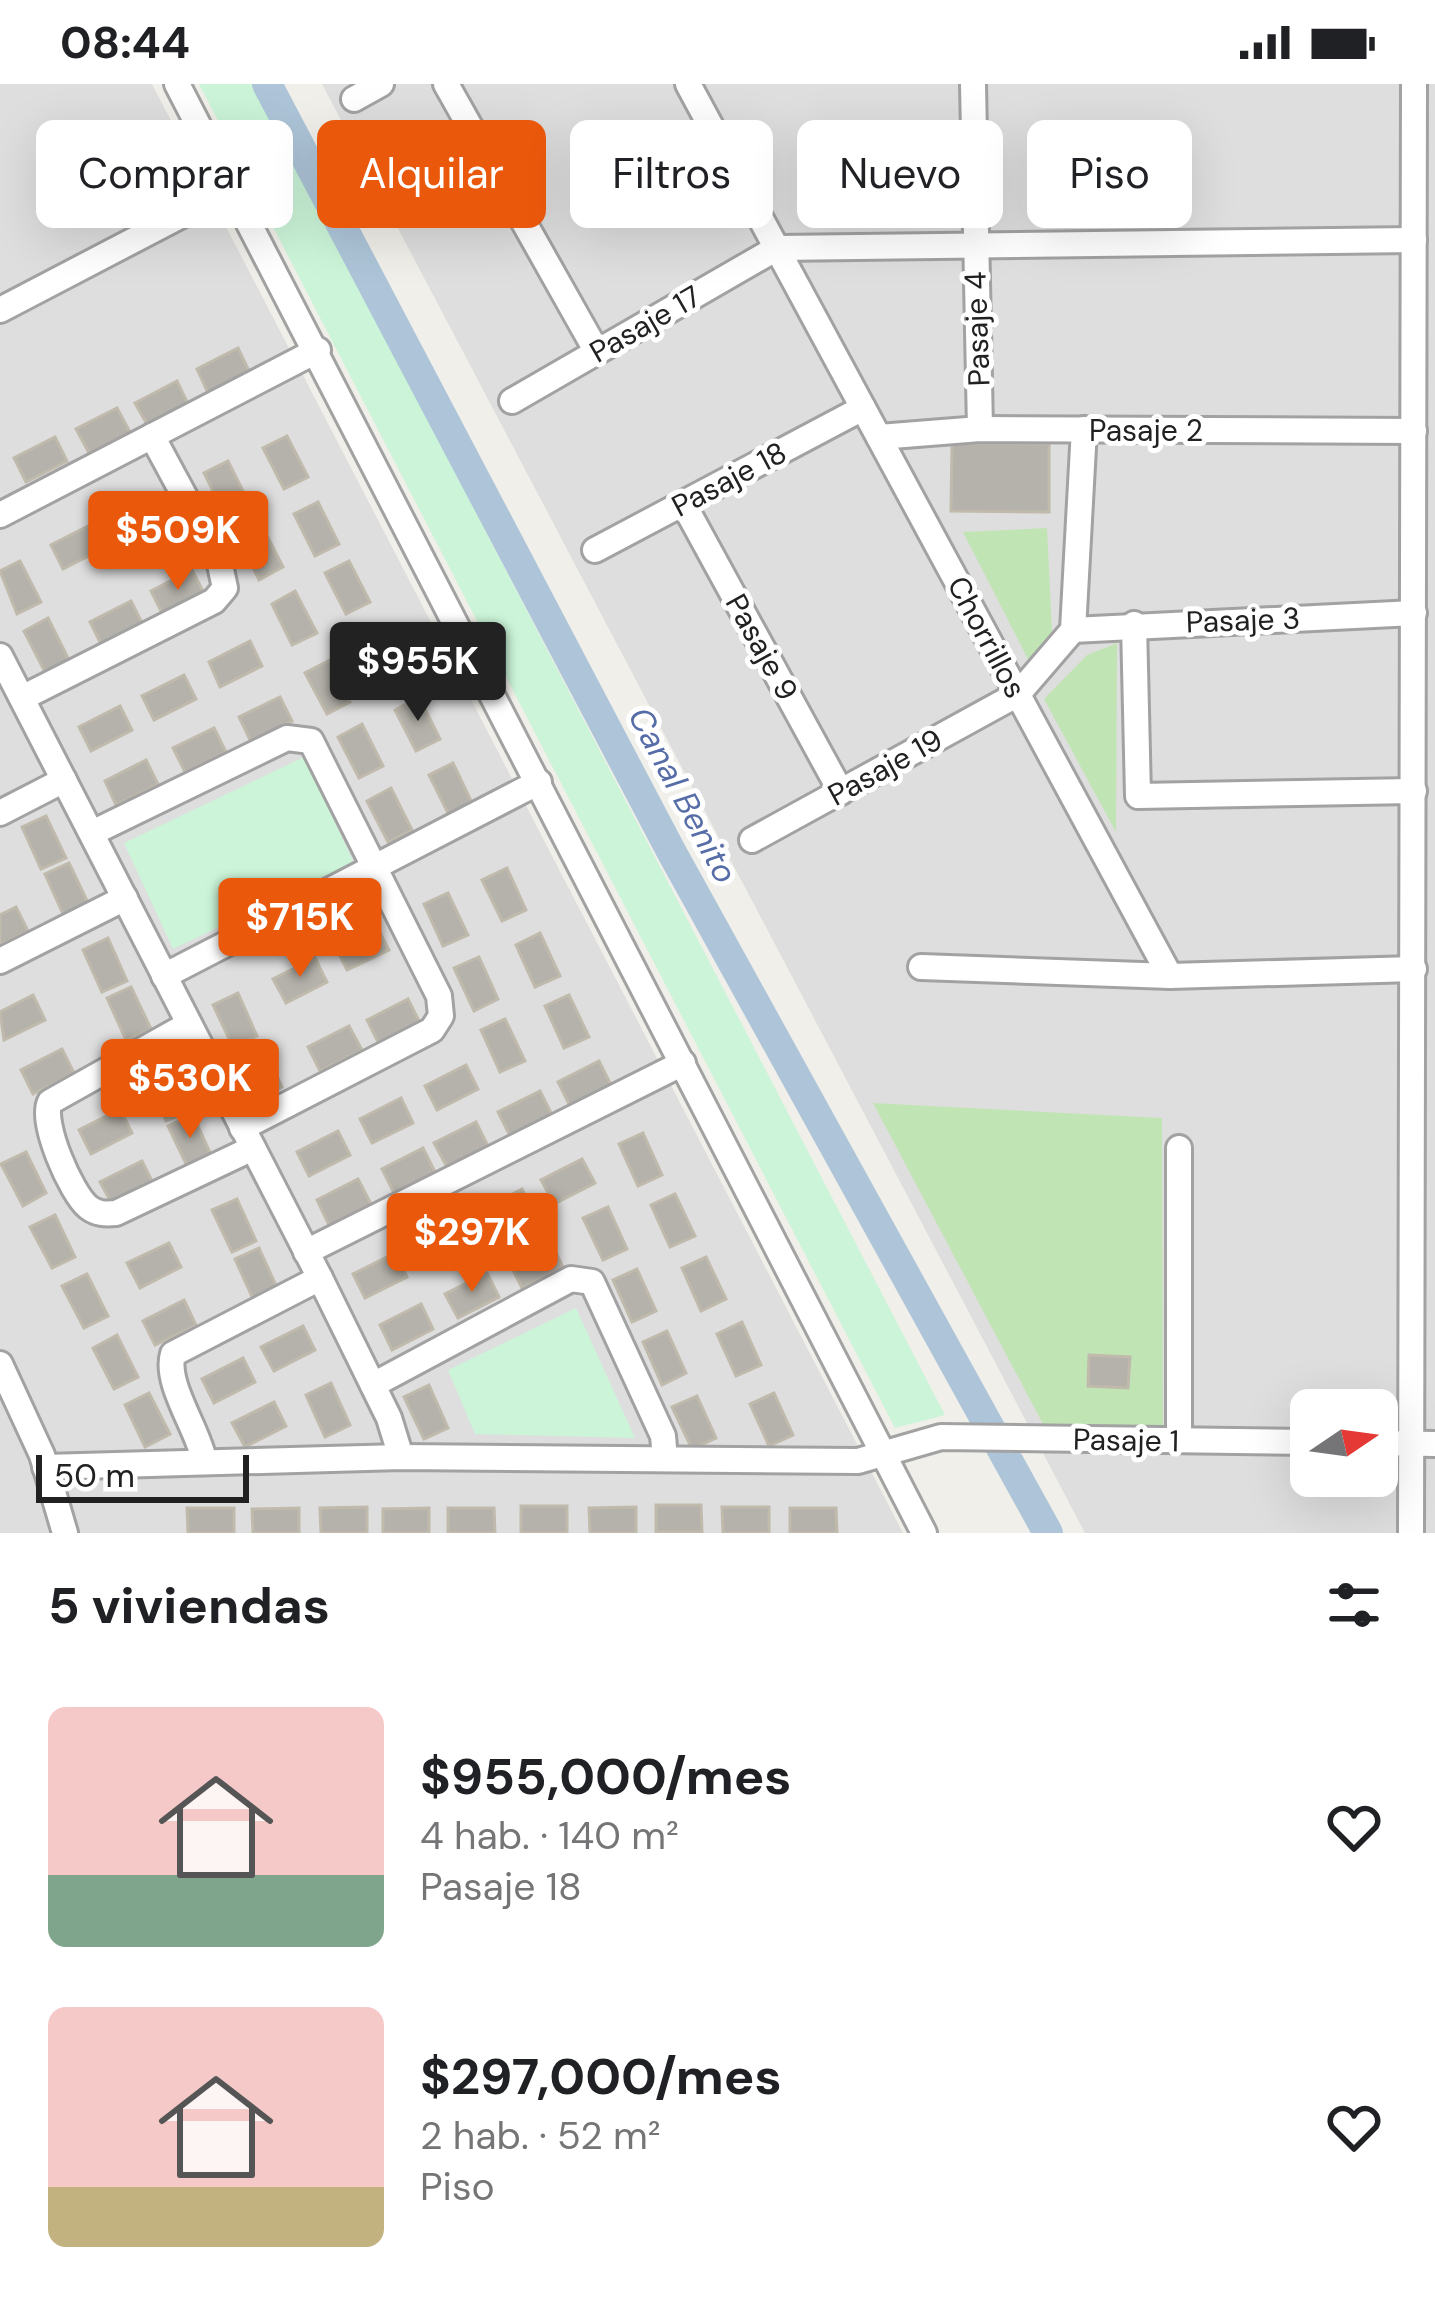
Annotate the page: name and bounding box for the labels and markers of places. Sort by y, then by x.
pin: $509K [94,491,262,593]
pin: $955K [334,622,502,724]
pin: $715K [216,878,384,980]
pin: $530K [106,1039,274,1141]
pin: $297K [388,1193,556,1295]

